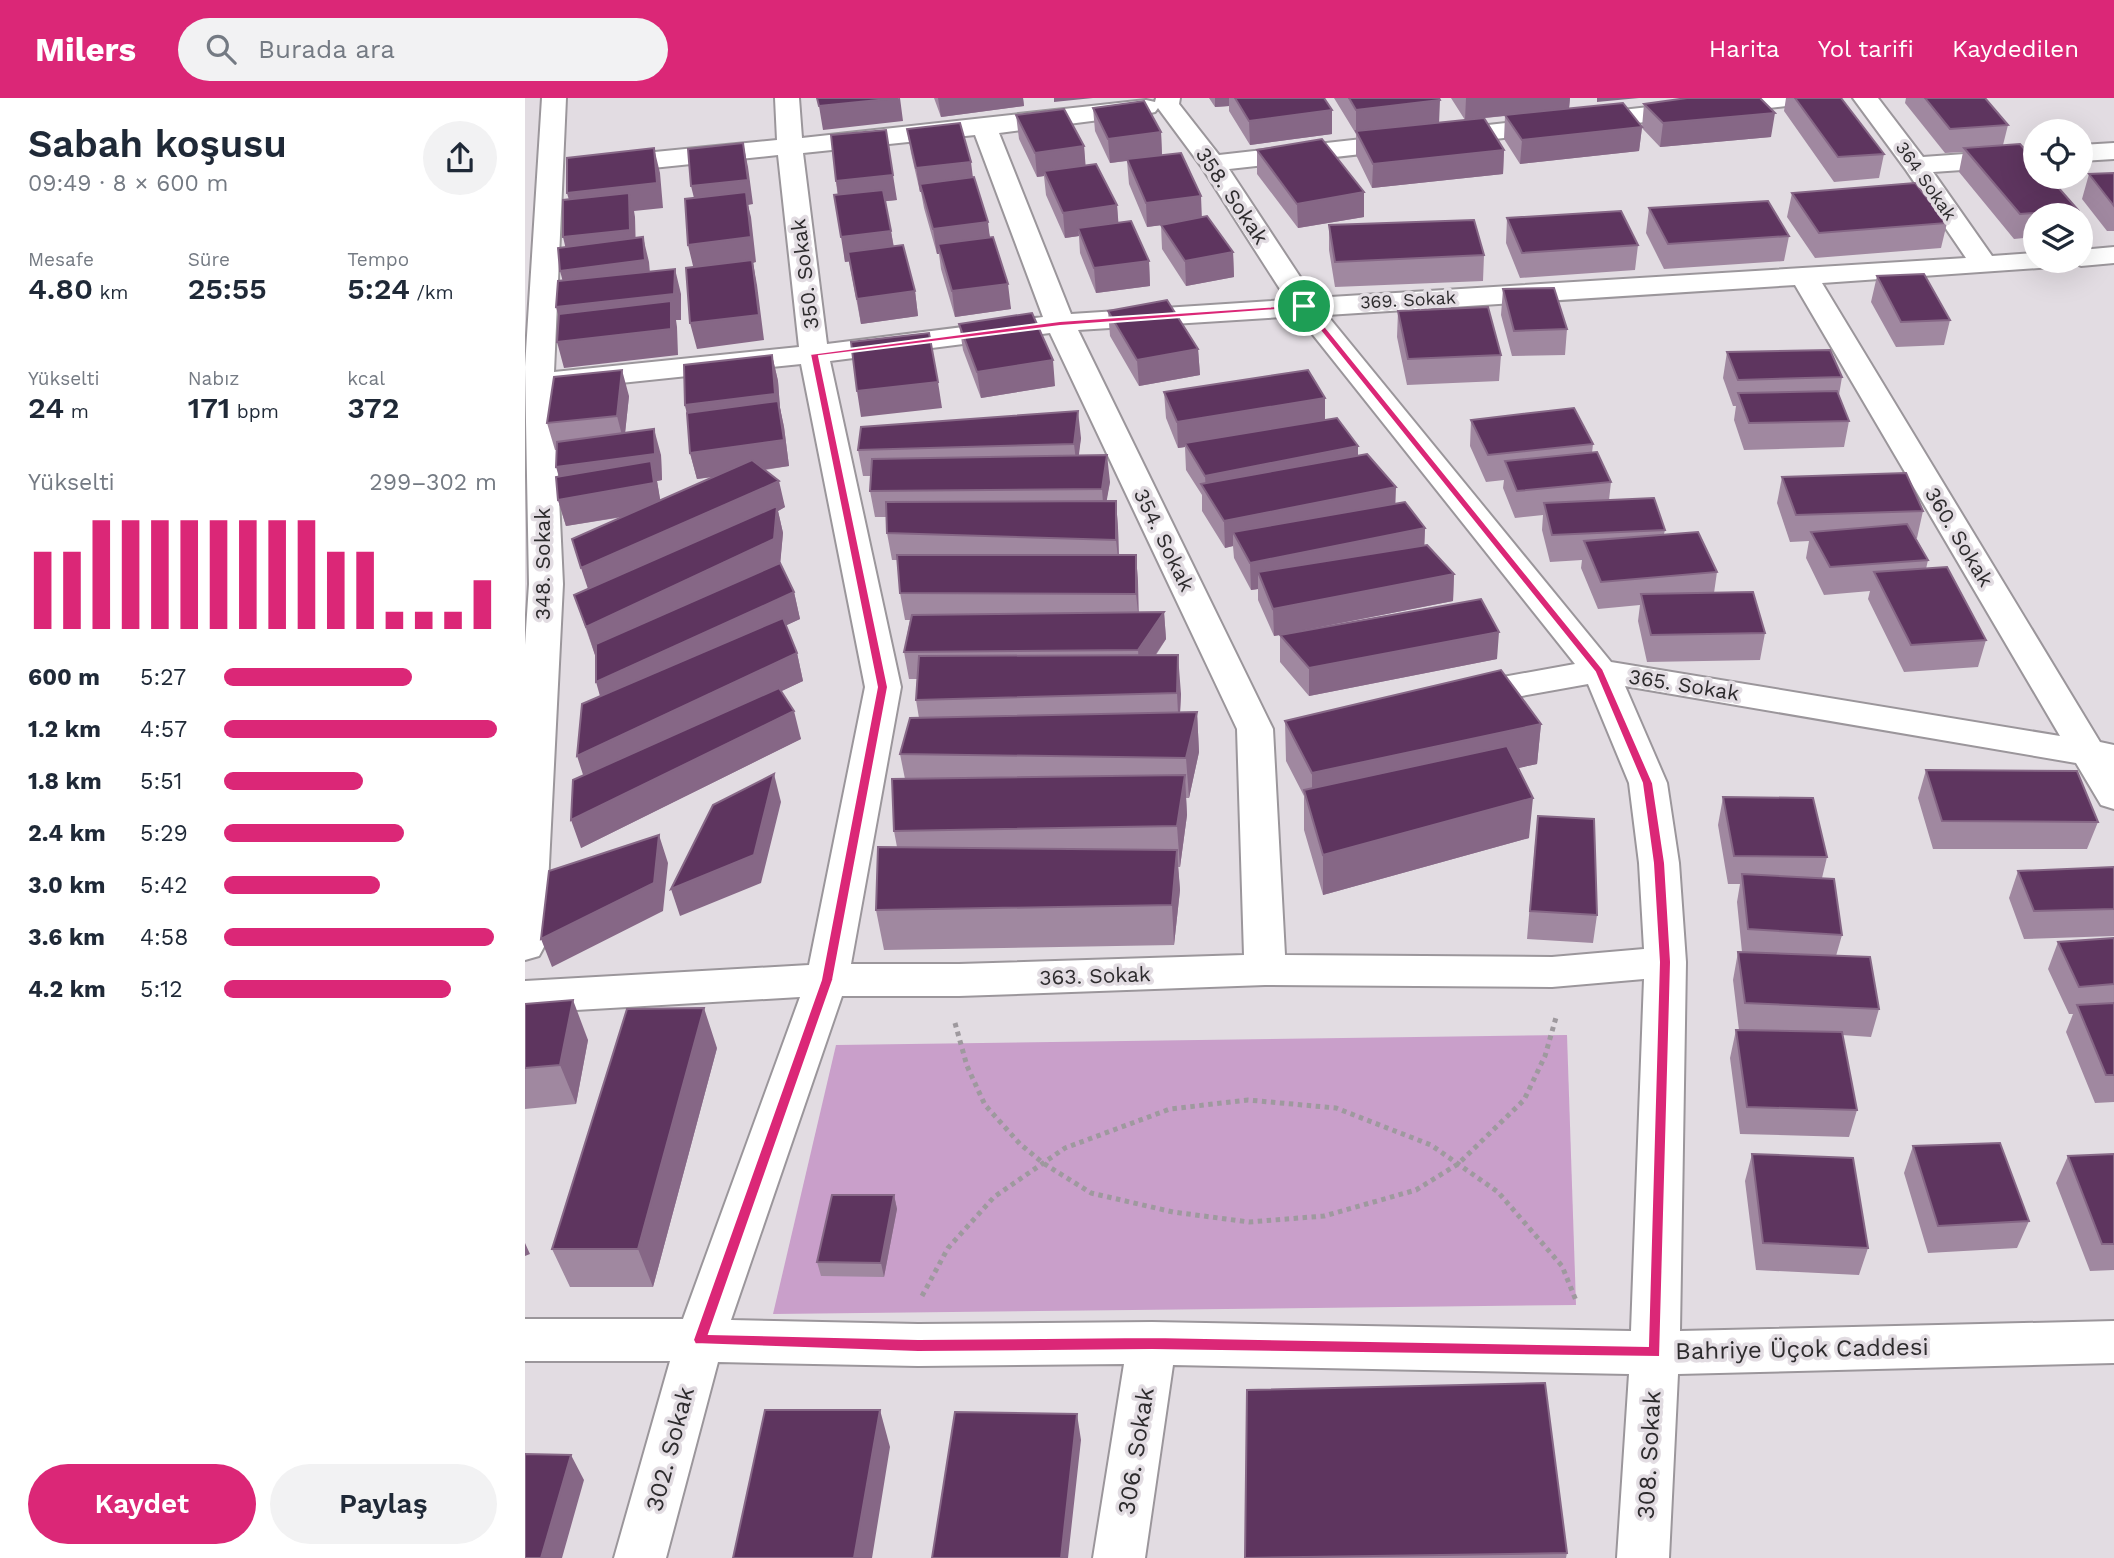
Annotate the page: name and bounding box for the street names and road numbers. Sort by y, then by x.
street label: 364 Sokak [1892,137,1961,224]
street label: 358. Sokak [1191,142,1274,249]
street label: 350. Sokak [785,217,824,331]
street label: 369. Sokak [1359,287,1456,312]
street label: 360. Sokak [1920,482,1999,591]
street label: 354. Sokak [1129,484,1200,595]
street label: 348. Sokak [530,508,555,620]
street label: 365. Sokak [1627,663,1741,706]
street label: 363. Sokak [1039,961,1151,990]
street label: Bahriye Üçok Caddesi [1675,1333,1929,1365]
street label: 302. Sokak [640,1383,700,1514]
street label: 306. Sokak [1112,1385,1160,1517]
street label: 308. Sokak [1632,1390,1666,1520]

